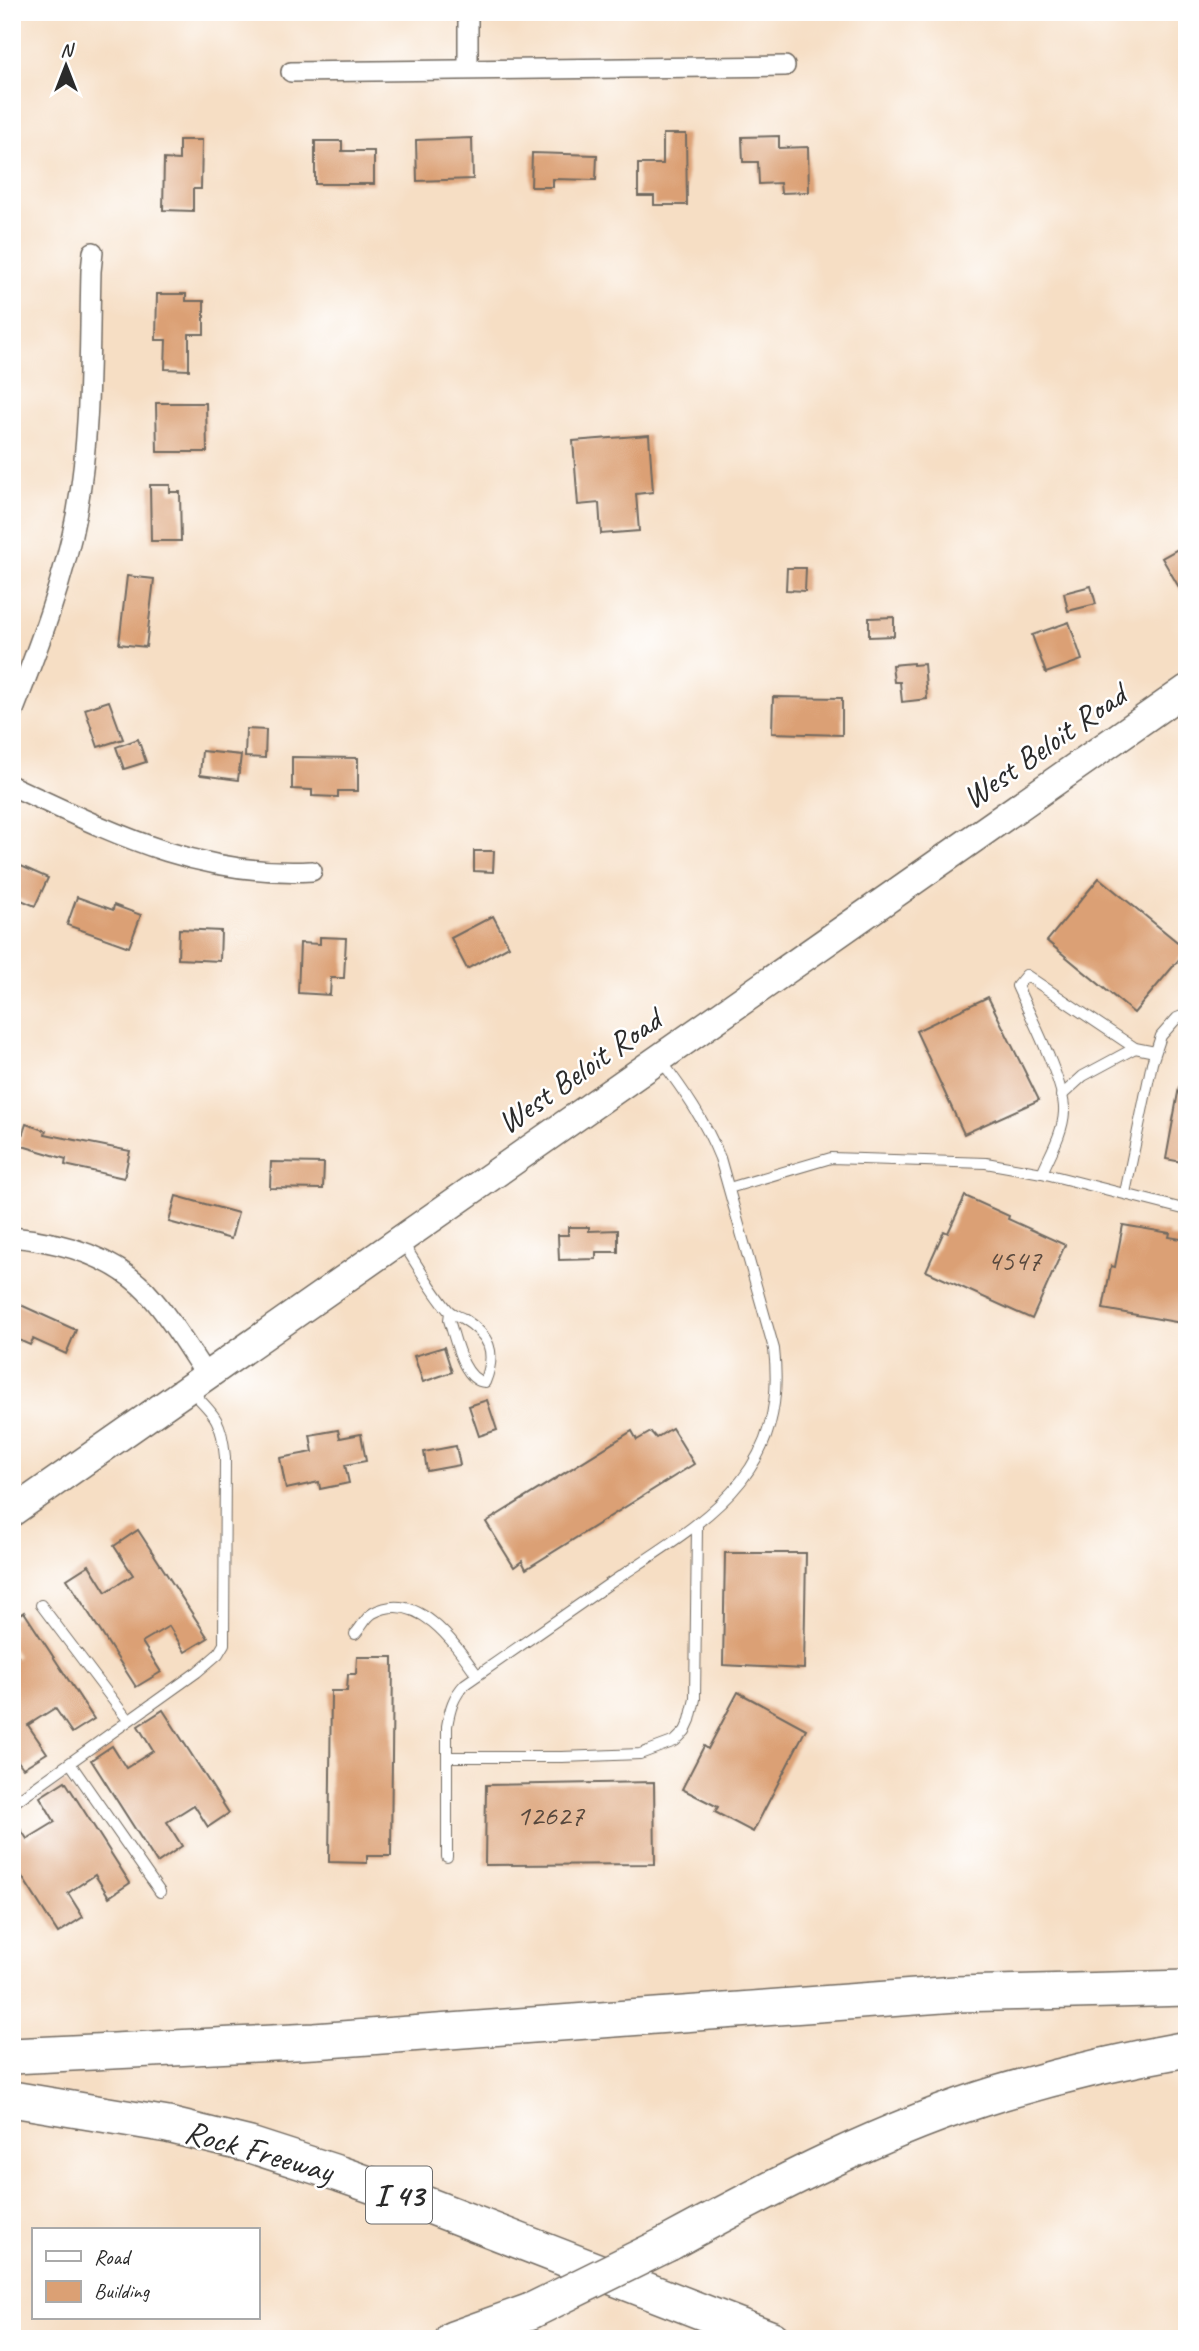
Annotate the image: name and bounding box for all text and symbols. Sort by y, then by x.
north arrow [32,32,102,102]
text: N [60,38,75,62]
street label: West Beloit Road [954,671,1138,818]
street label: West Beloit Road [489,996,673,1143]
house number: 4547 [987,1241,1043,1279]
house number: 12627 [516,1796,585,1834]
street label: Rock Freeway [180,2110,340,2193]
road number: I 43 [366,2166,432,2224]
legend [32,2228,259,2320]
text: Road [94,2244,133,2270]
text: Building [94,2278,151,2304]

